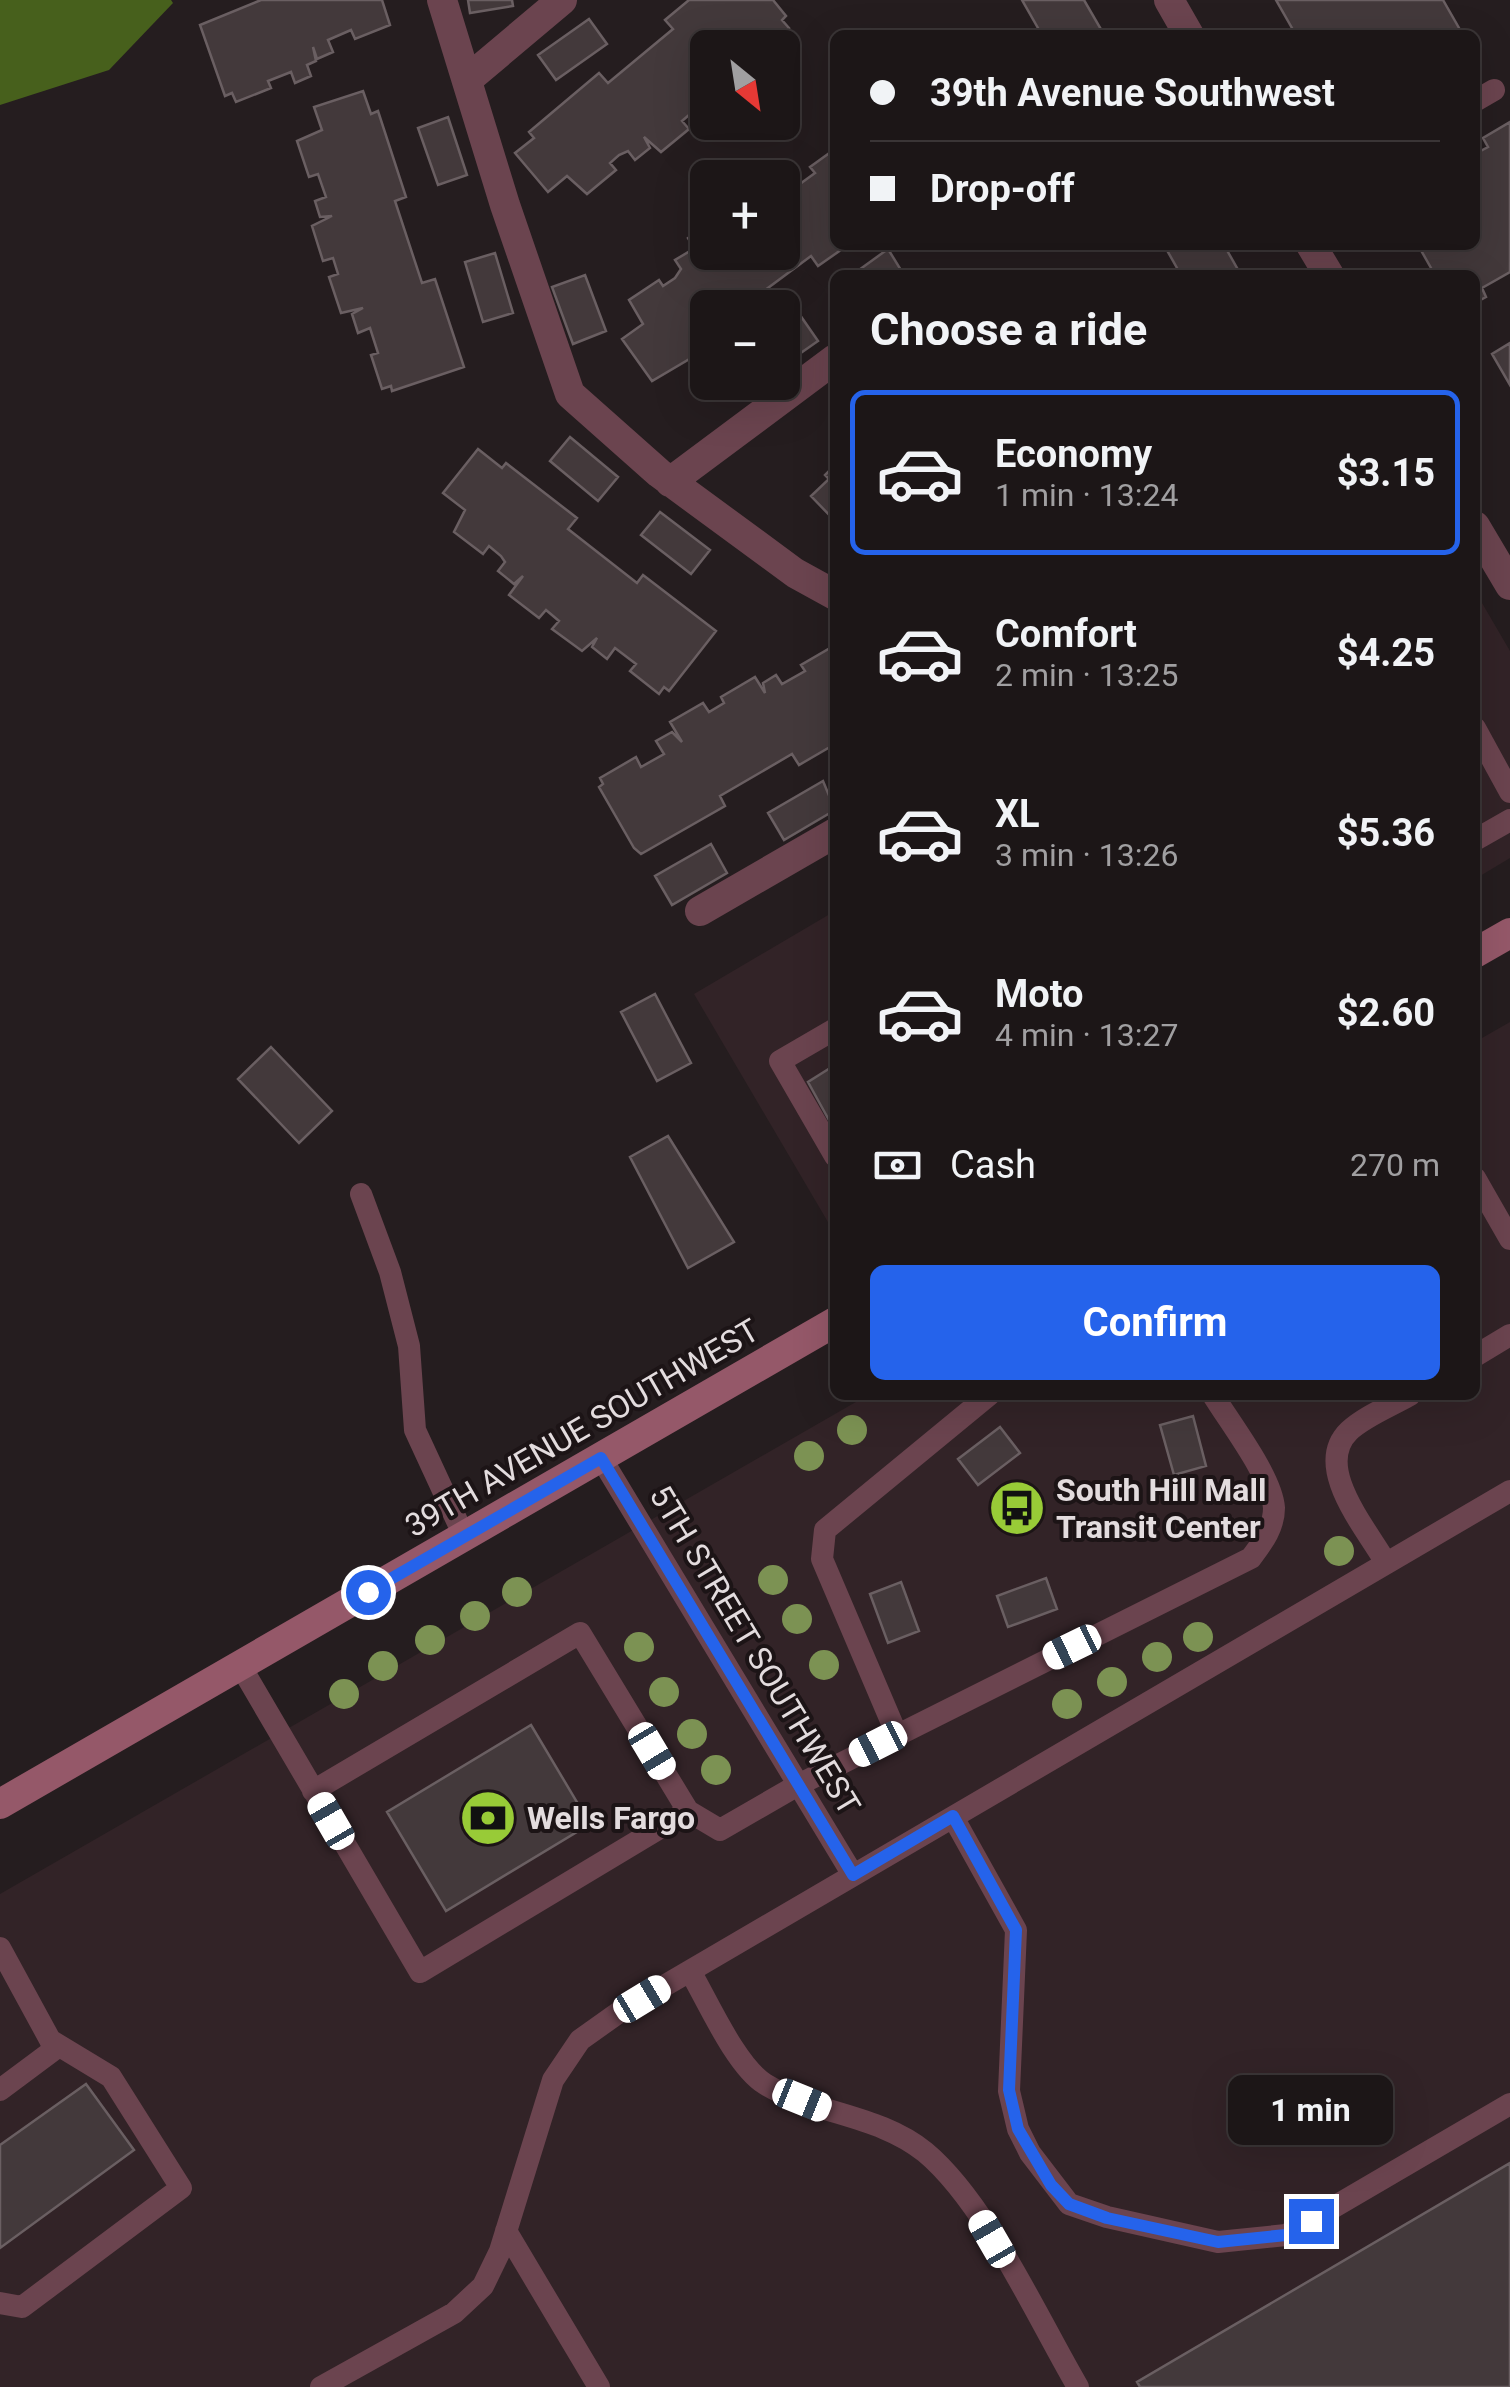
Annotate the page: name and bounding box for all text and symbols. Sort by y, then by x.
north arrow [690,30,800,140]
map controls [690,30,800,400]
text: 39th Avenue Southwest [930,71,1335,115]
button: + [690,160,800,270]
text: Drop-off [930,167,1075,211]
button: − [690,290,800,400]
text: Choose a ride [870,303,1147,356]
icon: car [875,428,965,518]
text: Economy [995,432,1152,476]
text: $3.15 [1337,451,1435,495]
text: 1 min · 13:24 [995,476,1178,514]
icon: car [875,608,965,698]
text: Comfort [995,612,1137,656]
text: $4.25 [1337,631,1435,675]
text: 2 min · 13:25 [995,656,1178,694]
icon: car [875,788,965,878]
text: XL [995,792,1040,836]
text: $5.36 [1337,811,1435,855]
text: 3 min · 13:26 [995,836,1178,874]
icon: car [875,968,965,1058]
text: Moto [995,972,1084,1016]
text: $2.60 [1337,991,1435,1035]
text: 4 min · 13:27 [995,1016,1178,1054]
icon: cash [870,1138,925,1193]
text: Cash [950,1143,1036,1187]
text: 270 m [1350,1146,1440,1184]
button: Confirm [870,1265,1440,1380]
street label: 39TH AVENUE SOUTHWEST [398,1311,766,1545]
place label: South Hill Mall Transit Center [1056,1471,1266,1546]
bus stop icon: South Hill Mall Transit Center [987,1478,1047,1538]
street label: 5TH STREET SOUTHWEST [642,1479,868,1821]
route start [346,1570,391,1615]
car [1038,1620,1106,1674]
car [844,1717,912,1771]
car [624,1718,680,1784]
car [303,1788,359,1854]
bank icon: Wells Fargo [458,1788,518,1848]
place label: Wells Fargo [527,1799,695,1837]
car [609,1971,675,2027]
car [769,2075,835,2125]
callout: 1 min [1228,2076,1394,2146]
text: 1 min [1270,2091,1351,2129]
route end [1289,2199,1334,2244]
car [964,2206,1020,2272]

